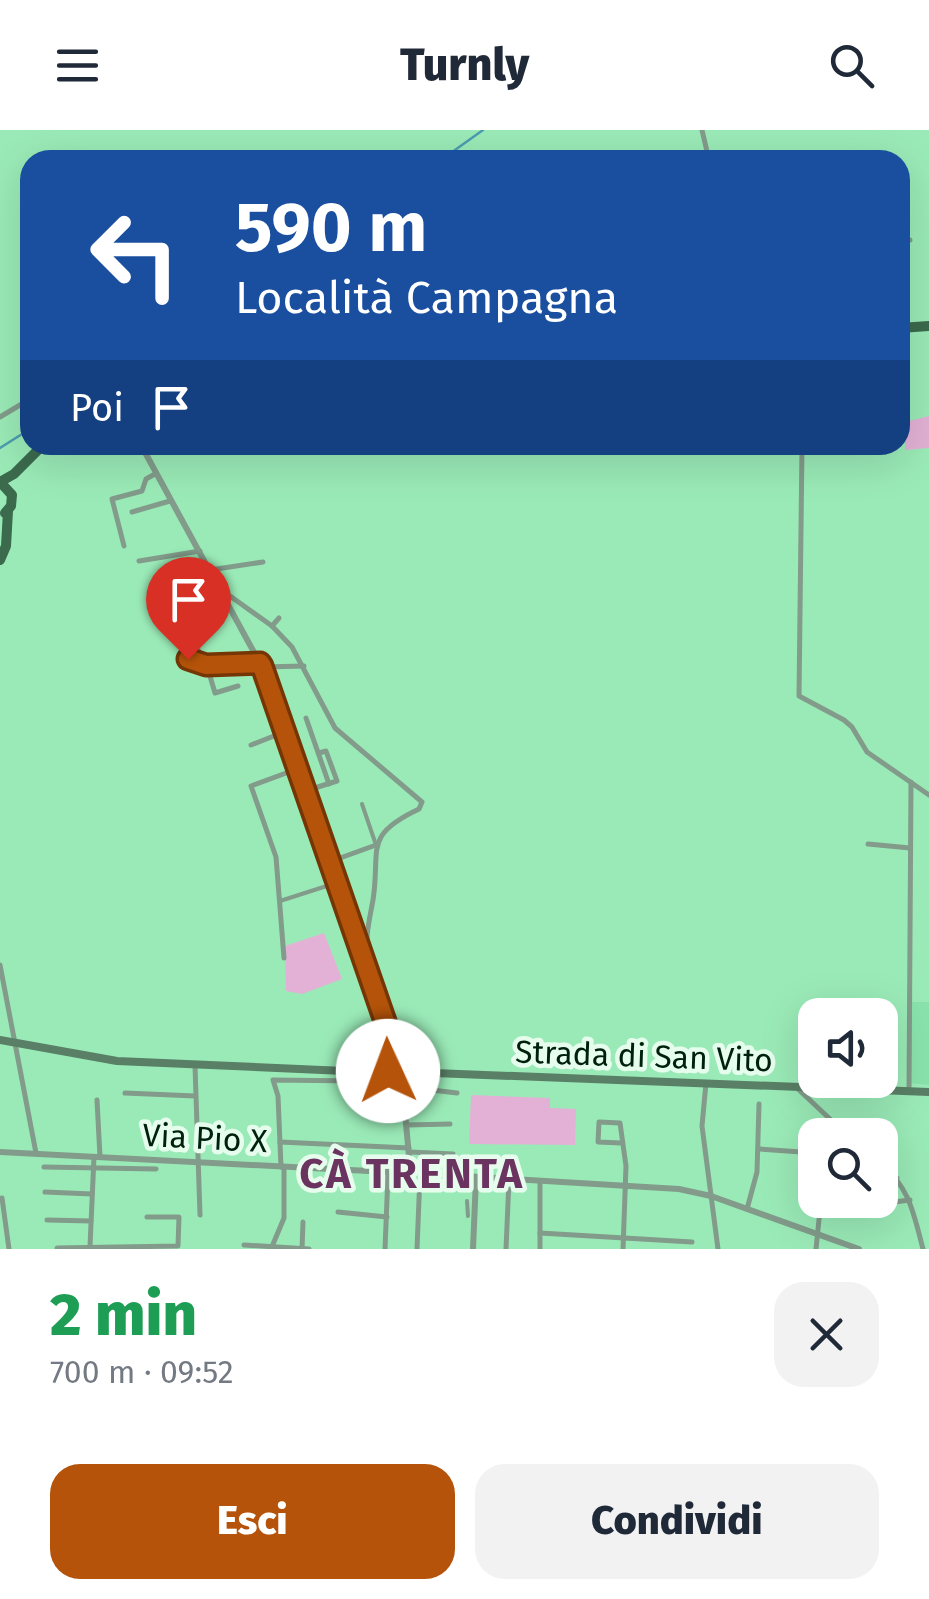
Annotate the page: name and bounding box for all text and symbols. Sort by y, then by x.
icon: menu [50,38,105,93]
text: Turnly [400,38,529,92]
icon: search [824,38,879,93]
text: 590 m [235,186,427,270]
icon: left [70,190,200,320]
text: Località Campagna [235,271,618,325]
icon: arrive [144,380,199,435]
text: Poi [70,385,124,431]
pin [146,557,231,660]
icon: arrive [161,572,216,627]
map controls [798,998,898,1218]
button: sound [798,998,898,1098]
position arrow [336,1019,440,1123]
street label: Strada di San Vito [514,1033,774,1079]
street label: Via Pio X [142,1116,269,1160]
button: search [798,1118,898,1218]
district label: CÀ TRENTA [299,1147,525,1199]
text: 2 min [50,1279,197,1351]
button: close [774,1282,879,1387]
text: 700 m · 09:52 [50,1353,234,1391]
button: Esci [50,1464,455,1579]
button: Condividi [475,1464,879,1579]

